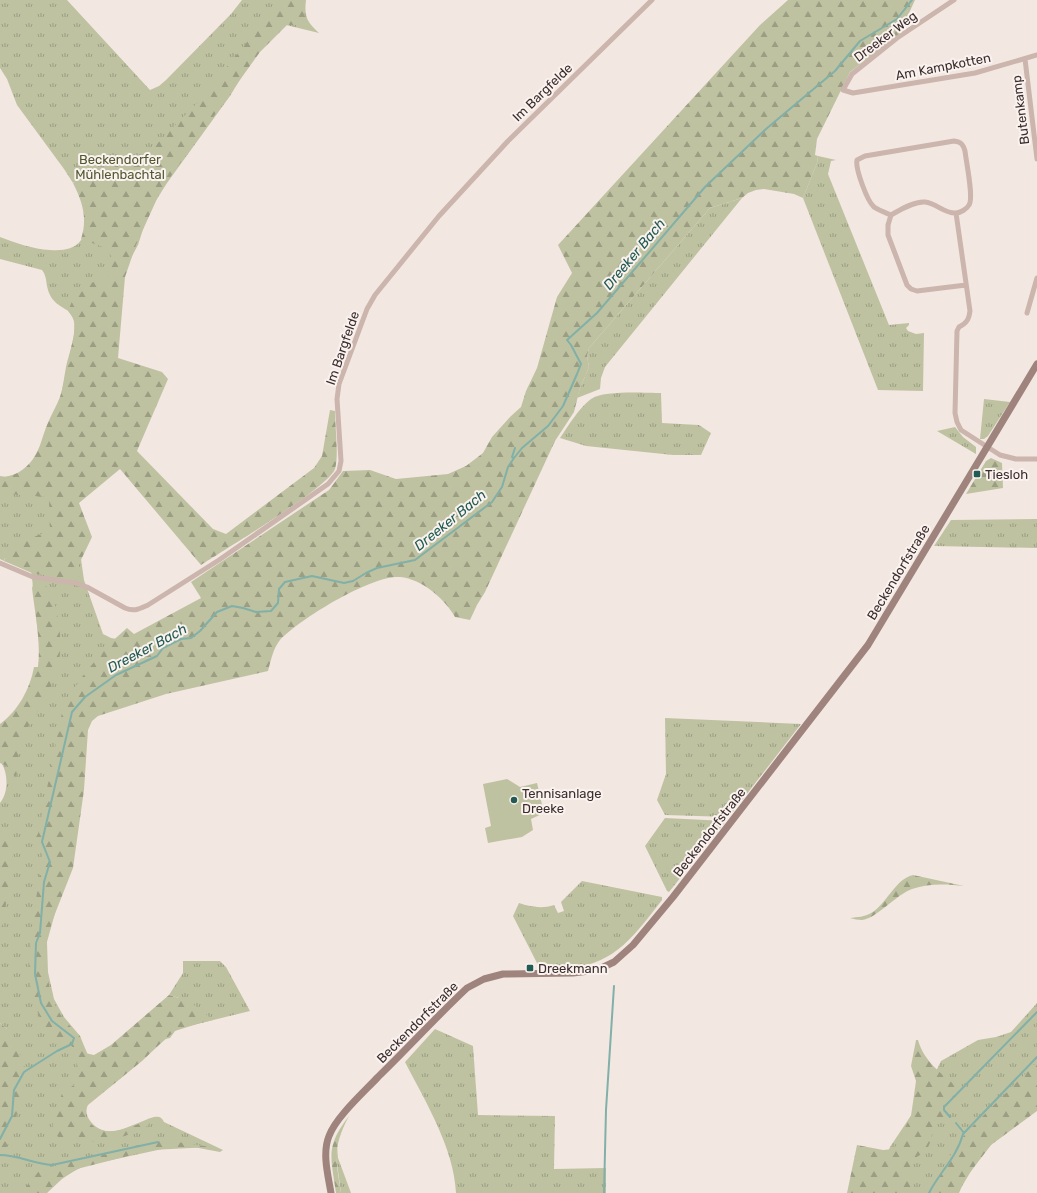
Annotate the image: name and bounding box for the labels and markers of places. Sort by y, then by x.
place label: Tiesloh [985,467,1028,482]
marker: Tiesloh [972,469,982,479]
place label: Tennisanlage Dreeke [522,786,602,816]
marker: Tennisanlage Dreeke [509,795,519,805]
place label: Dreekmann [538,961,608,976]
marker: Dreekmann [525,963,535,973]

